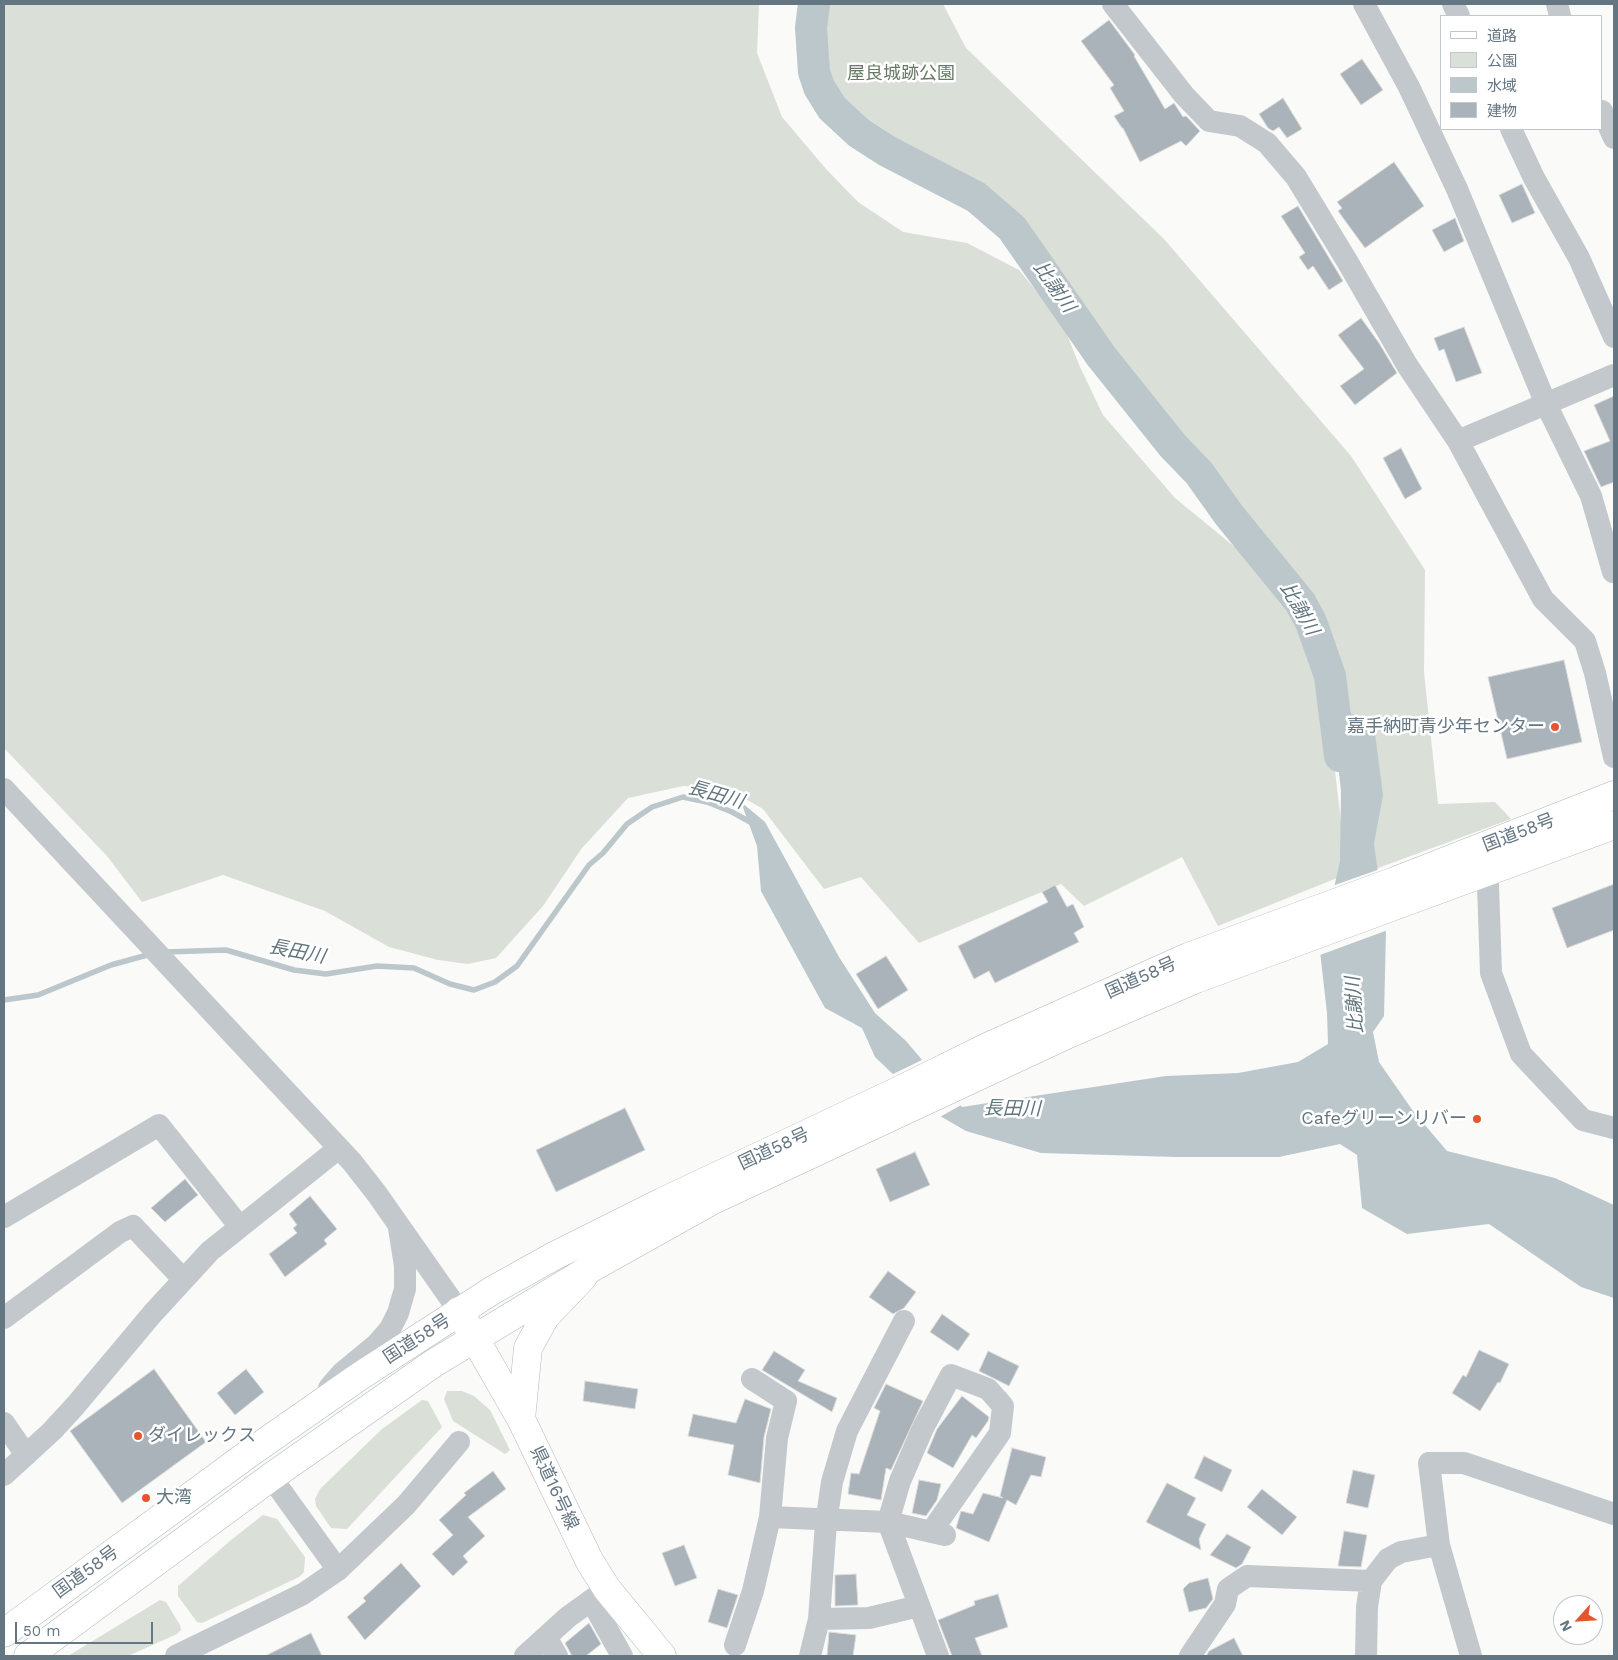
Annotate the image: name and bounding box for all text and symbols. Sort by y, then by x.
legend [1440,15,1603,130]
text: 道路 [1487,27,1517,45]
text: 公園 [1487,52,1517,70]
park label: 屋良城跡公園 [847,63,955,85]
text: 水域 [1487,77,1517,95]
text: 建物 [1487,102,1517,120]
water label: 比謝川 [1028,257,1080,317]
water label: 比謝川 [1275,579,1323,639]
place label: 嘉手納町青少年センター [1347,716,1545,738]
marker: 嘉手納町青少年センター [1549,721,1561,733]
water label: 長田川 [685,776,747,814]
street label: 国道58号 [1480,809,1558,857]
water label: 長田川 [267,935,327,969]
street label: 国道58号 [1102,953,1180,1003]
water label: 比謝川 [1342,976,1368,1034]
water label: 長田川 [983,1097,1041,1121]
place label: Cafeグリーンリバー [1301,1108,1467,1130]
marker: Cafeグリーンリバー [1471,1113,1483,1125]
street label: 国道58号 [735,1123,813,1175]
street label: 国道58号 [379,1309,455,1369]
place label: ダイレックス [148,1425,256,1447]
marker: ダイレックス [132,1430,144,1442]
street label: 県道16号線 [525,1443,583,1533]
place label: 大湾 [156,1487,192,1509]
marker: 大湾 [140,1492,152,1504]
street label: 国道58号 [49,1541,123,1603]
north arrow [1553,1595,1603,1645]
scale bar [18,1612,155,1644]
text: N [1556,1618,1575,1634]
text: 50 m [23,1622,60,1640]

